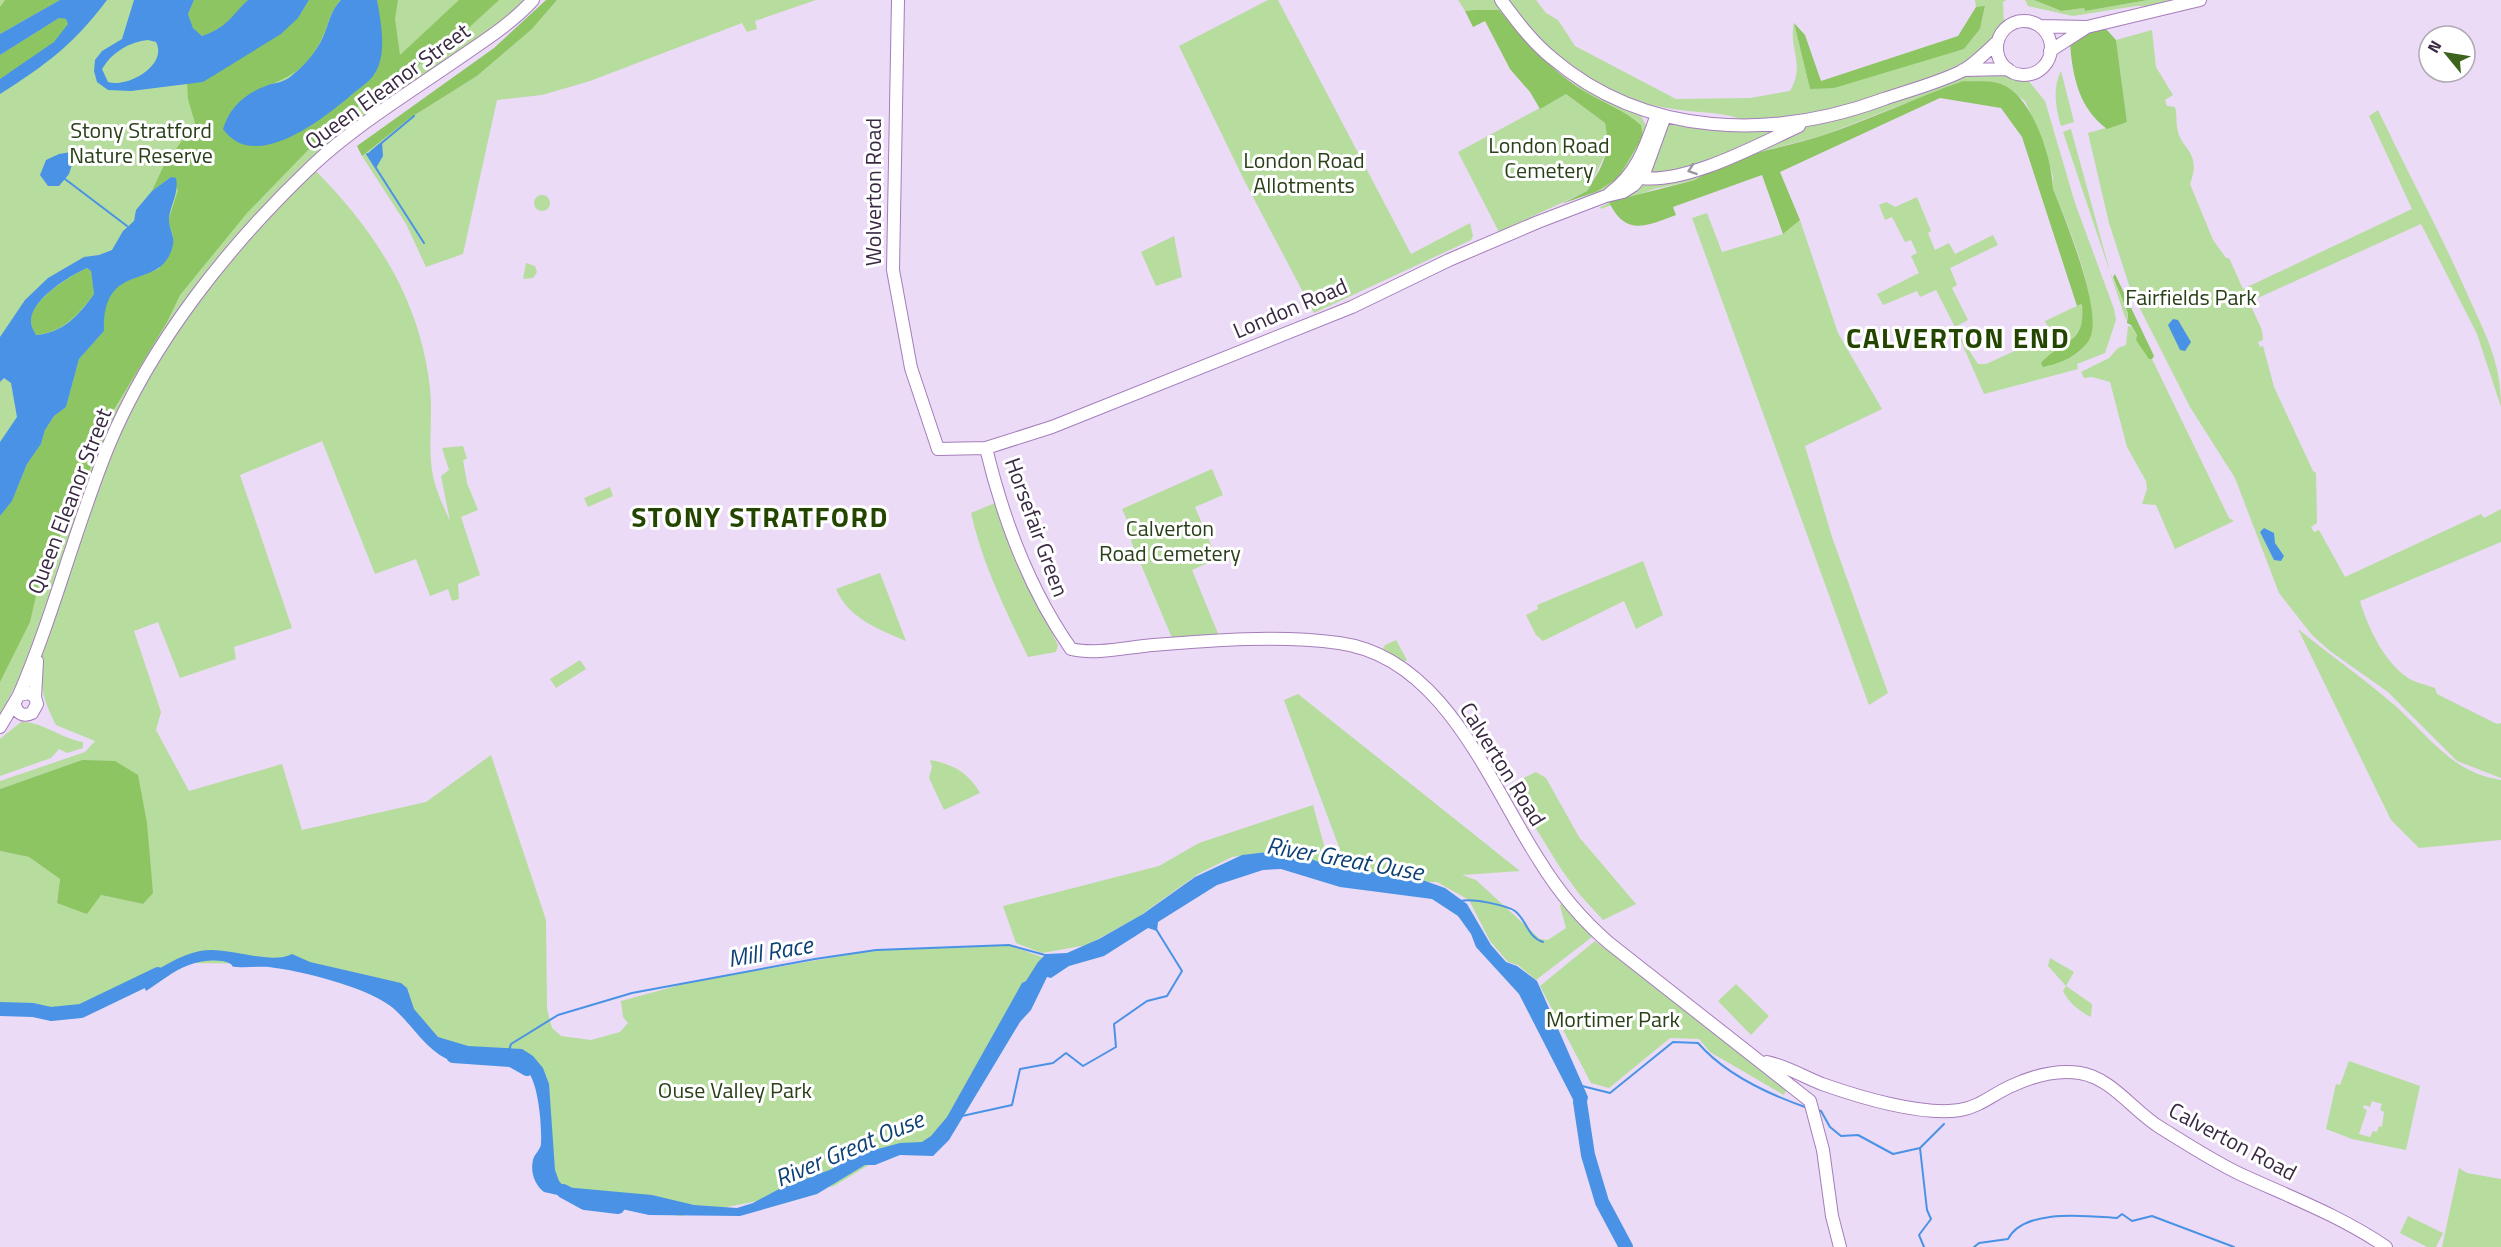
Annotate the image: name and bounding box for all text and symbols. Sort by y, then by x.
street label: Queen Eleanor Street [297,14,477,158]
north arrow [2417,24,2477,84]
text: N [2421,36,2447,57]
park label: Stony Stratford Nature Reserve [69,113,213,172]
street label: Wolverton Road [856,118,890,266]
park label: London Road Cemetery [1488,128,1610,187]
park label: London Road Allotments [1243,143,1365,202]
one-way arrow [1687,163,1698,176]
street label: London Road [1227,269,1353,347]
park label: Fairfields Park [2125,280,2257,314]
district label: CALVERTON END [1846,316,2070,359]
street label: Queen Eleanor Street [18,403,120,599]
street label: Horsefair Green [996,453,1078,601]
district label: STONY STRATFORD [631,495,889,538]
park label: Calverton Road Cemetery [1099,511,1241,570]
street label: Calverton Road [1451,695,1555,833]
water label: River Great Ouse [1264,827,1428,890]
water label: Mill Race [725,926,817,976]
park label: Mortimer Park [1546,1002,1681,1036]
park label: Ouse Valley Park [658,1073,813,1107]
street label: Calverton Road [2163,1093,2303,1189]
water label: River Great Ouse [769,1100,931,1196]

